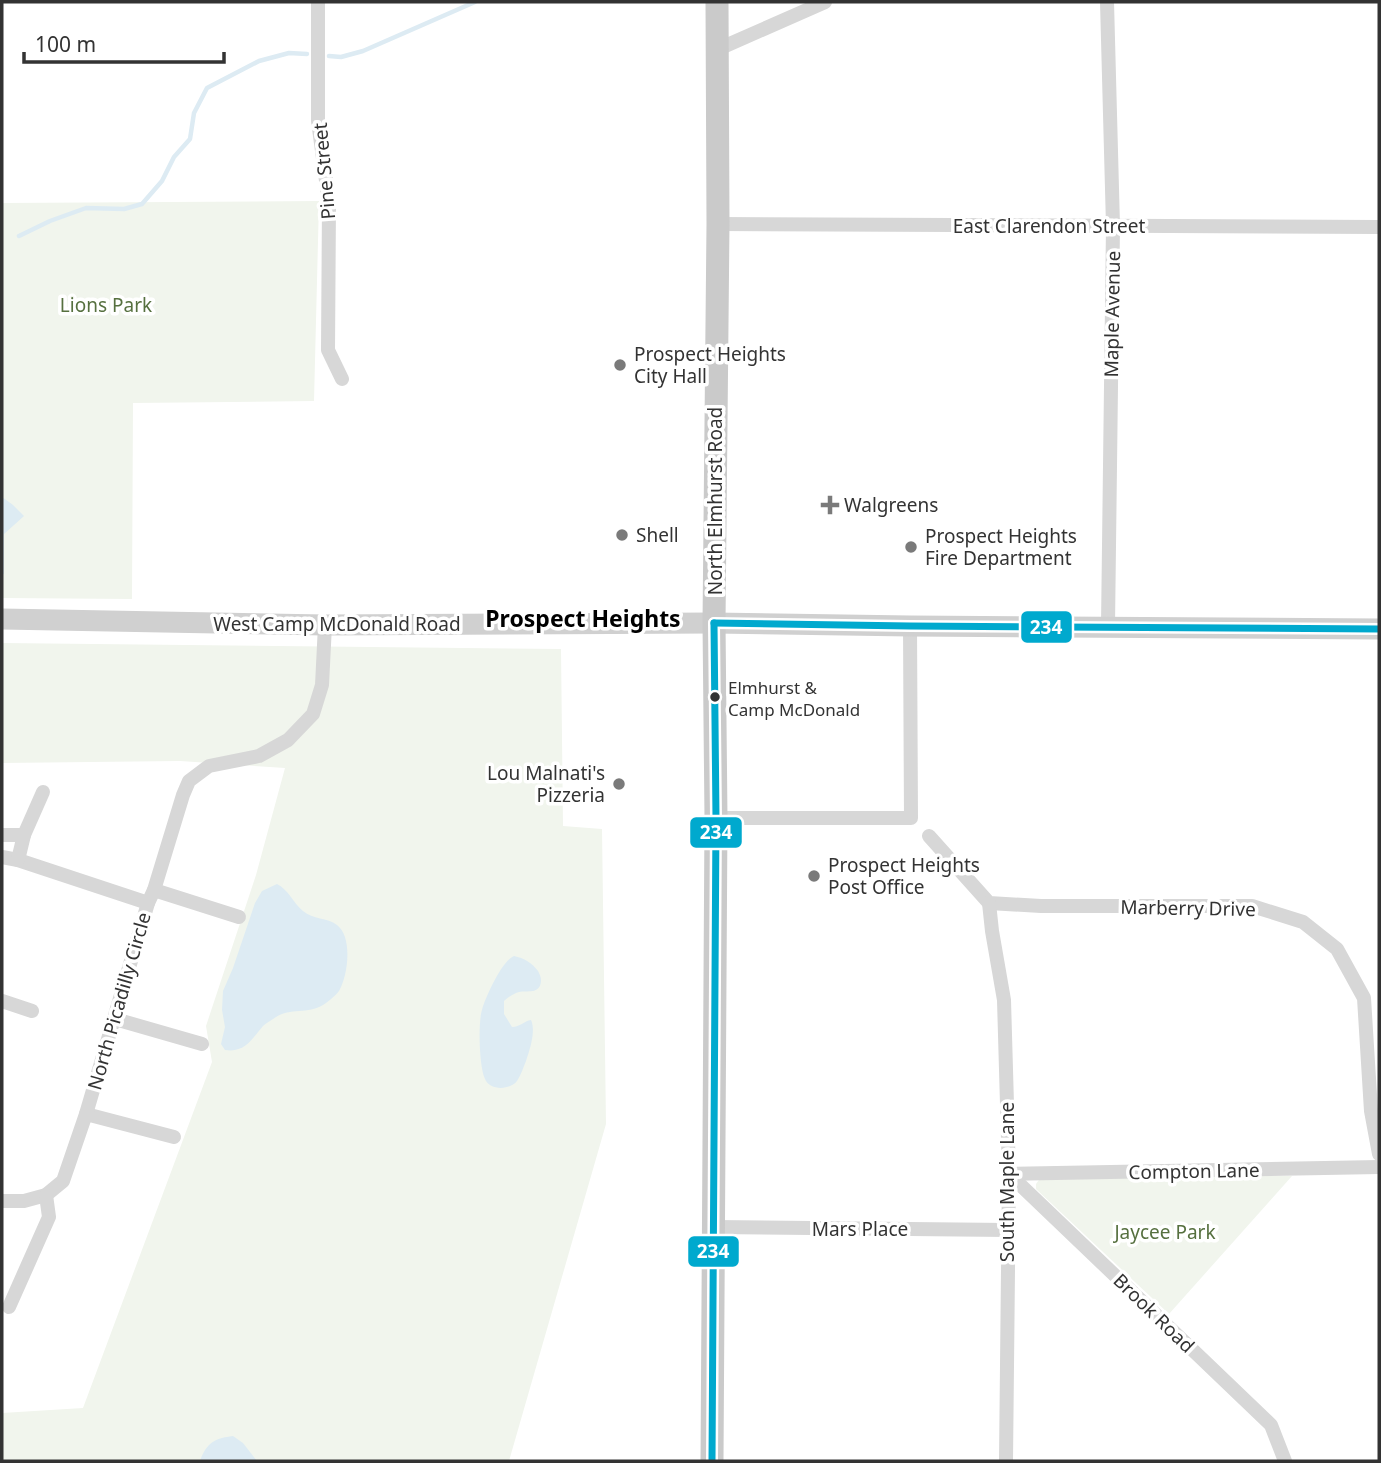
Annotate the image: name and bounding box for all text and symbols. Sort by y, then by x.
scale bar [24,21,224,65]
text: 100 m [35,30,96,58]
street label: Pine Street [307,121,341,220]
street label: East Clarendon Street [953,213,1145,239]
street label: Maple Avenue [1098,250,1126,378]
park label: Lions Park [60,292,152,318]
place label: Prospect Heights City Hall [634,341,786,389]
marker: Prospect Heights City Hall [612,357,628,373]
street label: North Elmhurst Road [702,407,728,595]
place label: Walgreens [844,492,938,518]
marker: Walgreens [822,497,838,513]
place label: Shell [636,522,679,548]
place label: Prospect Heights Fire Department [925,523,1077,571]
marker: Shell [614,527,630,543]
marker: Prospect Heights Fire Department [903,539,919,555]
district label: Prospect Heights [485,602,681,634]
line badge: 234 [1020,610,1073,644]
street label: West Camp McDonald Road [213,611,461,637]
text: 234 [1030,614,1062,640]
place label: Elmhurst & Camp McDonald [728,676,860,721]
marker: Elmhurst & Camp McDonald [708,690,722,704]
place label: Lou Malnati's Pizzeria [487,760,605,808]
marker: Lou Malnati's Pizzeria [611,776,627,792]
line badge: 234 [689,816,743,849]
text: 234 [700,819,732,845]
place label: Prospect Heights Post Office [828,852,980,900]
marker: Prospect Heights Post Office [806,868,822,884]
street label: Marberry Drive [1120,894,1256,922]
street label: North Picadilly Circle [81,909,157,1093]
street label: South Maple Lane [994,1102,1020,1262]
street label: Compton Lane [1128,1157,1260,1185]
street label: Mars Place [812,1216,908,1242]
park label: Jaycee Park [1112,1219,1216,1245]
line badge: 234 [687,1235,740,1268]
text: 234 [697,1238,729,1264]
street label: Brook Road [1108,1268,1200,1358]

